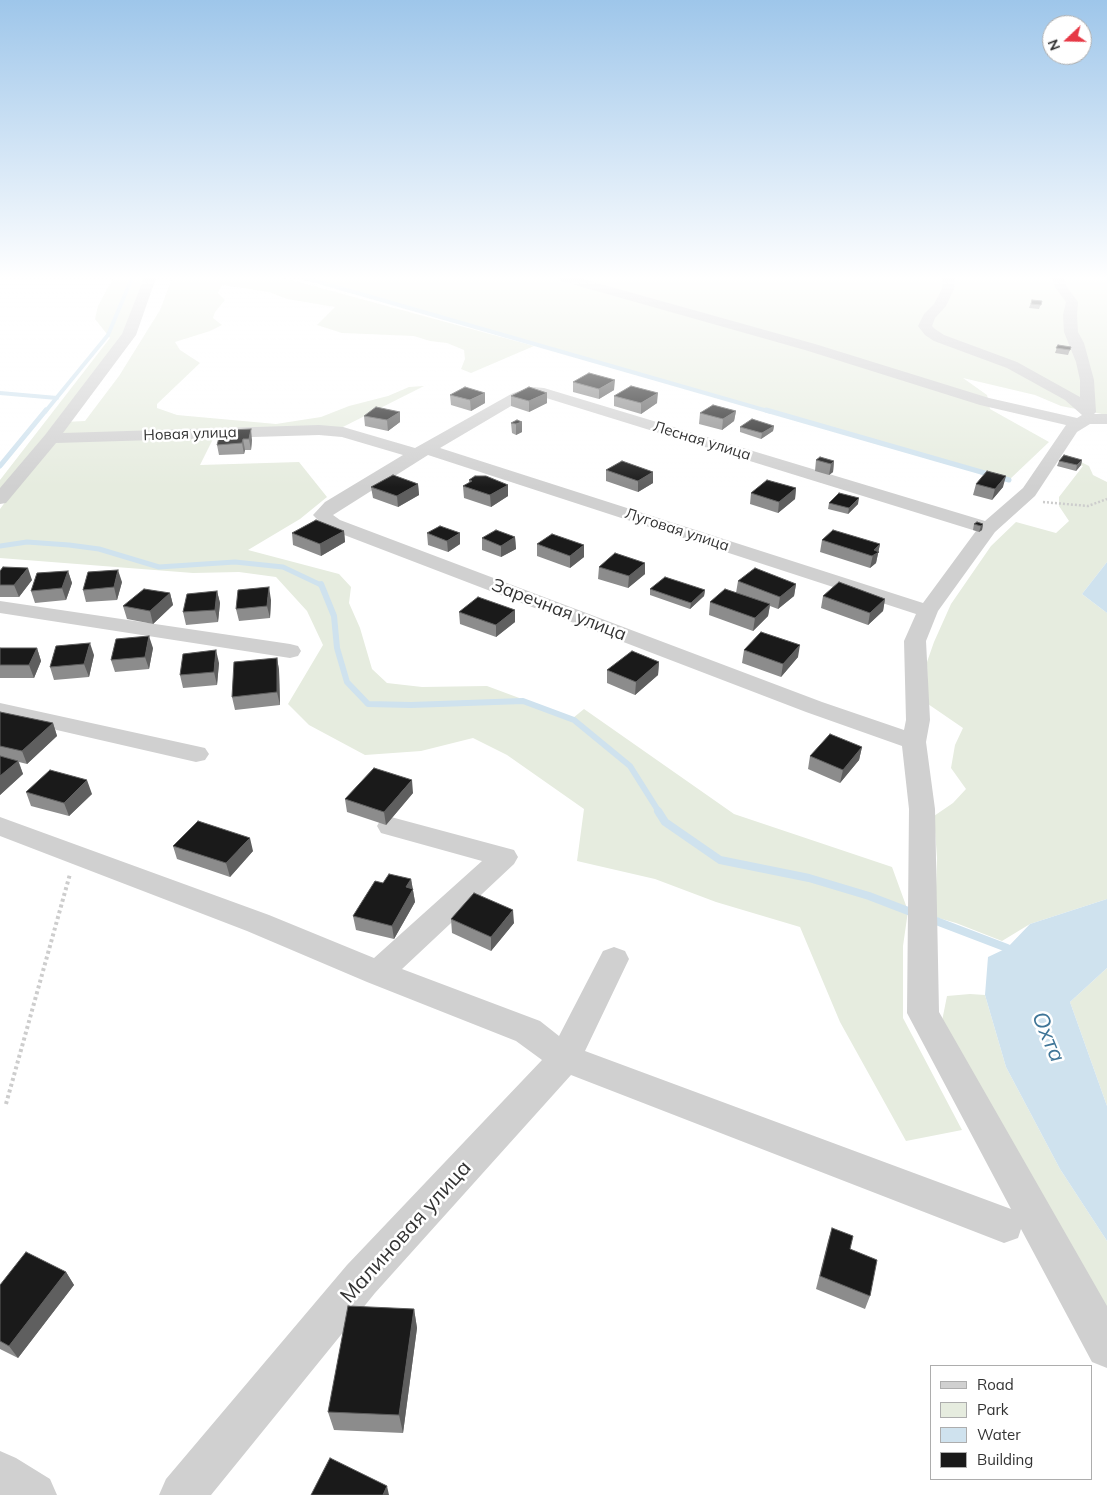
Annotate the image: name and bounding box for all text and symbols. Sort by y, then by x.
north arrow [1042,15,1092,65]
text: N [1044,37,1064,53]
street label: Лесная улица [651,418,753,464]
street label: Новая улица [143,423,237,445]
street label: Луговая улица [623,505,731,555]
street label: Заречная улица [489,574,629,646]
water label: Охта [1026,1008,1070,1066]
street label: Малиновая улица [335,1156,477,1308]
legend [930,1365,1092,1480]
text: Road [977,1375,1014,1394]
text: Park [977,1400,1009,1419]
text: Water [977,1425,1021,1444]
text: Building [977,1450,1033,1469]

